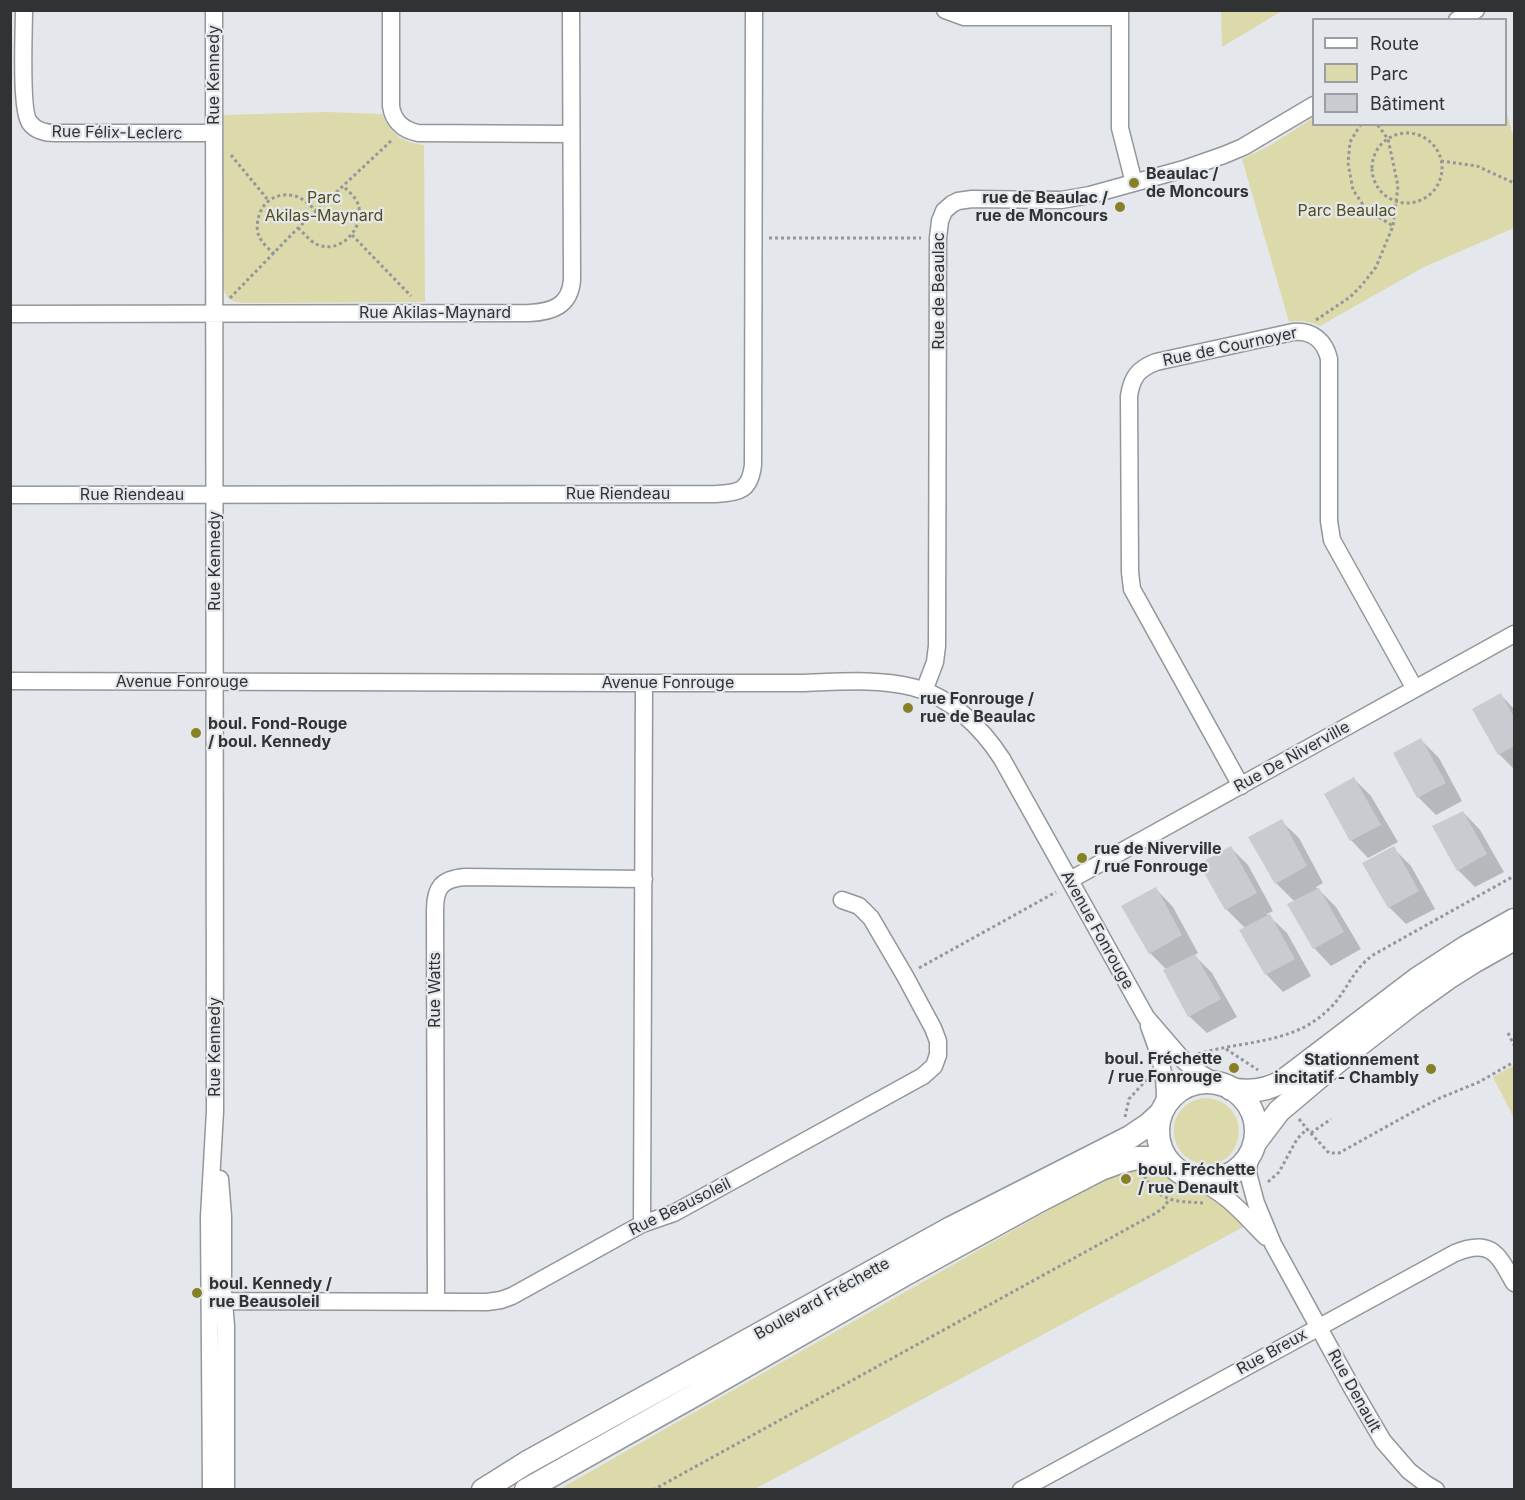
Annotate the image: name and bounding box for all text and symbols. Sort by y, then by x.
legend [1312,18,1507,126]
street label: Rue Kennedy [204,25,224,125]
text: Route [1370,33,1419,54]
text: Parc [1370,63,1408,84]
text: Bâtiment [1370,93,1445,114]
street label: Rue Félix-Leclerc [51,122,183,144]
place label: Beaulac / de Moncours [1146,164,1249,202]
marker: Beaulac / de Moncours [1127,176,1141,190]
park label: Parc Akilas-Maynard [265,188,383,226]
place label: rue de Beaulac / rue de Moncours [975,188,1108,226]
marker: rue de Beaulac / rue de Moncours [1113,200,1127,214]
park label: Parc Beaulac [1298,201,1396,221]
street label: Rue de Beaulac [929,232,949,350]
street label: Rue Akilas-Maynard [359,303,511,323]
street label: Rue de Cournoyer [1161,323,1299,371]
street label: Rue Riendeau [566,484,670,504]
street label: Rue Riendeau [80,485,184,505]
street label: Rue Kennedy [205,511,225,611]
street label: Avenue Fonrouge [116,672,248,692]
street label: Avenue Fonrouge [602,673,734,693]
place label: rue Fonrouge / rue de Beaulac [920,689,1036,727]
marker: rue Fonrouge / rue de Beaulac [901,701,915,715]
place label: boul. Fond-Rouge / boul. Kennedy [208,714,347,752]
street label: Rue De Niverville [1231,717,1353,797]
marker: boul. Fond-Rouge / boul. Kennedy [189,726,203,740]
place label: rue de Niverville / rue Fonrouge [1094,839,1221,877]
marker: rue de Niverville / rue Fonrouge [1075,851,1089,865]
street label: Avenue Fonrouge [1056,867,1138,993]
street label: Rue Watts [425,952,445,1028]
street label: Rue Kennedy [205,997,225,1097]
place label: boul. Fréchette / rue Fonrouge [1104,1049,1222,1087]
place label: Stationnement incitatif - Chambly [1274,1050,1419,1088]
marker: boul. Fréchette / rue Fonrouge [1227,1061,1241,1075]
marker: Stationnement incitatif - Chambly [1424,1062,1438,1076]
place label: boul. Fréchette / rue Denault [1138,1160,1256,1198]
marker: boul. Fréchette / rue Denault [1119,1172,1133,1186]
street label: Rue Beausoleil [626,1174,734,1240]
street label: Boulevard Fréchette [751,1254,893,1344]
place label: boul. Kennedy / rue Beausoleil [209,1274,332,1312]
marker: boul. Kennedy / rue Beausoleil [190,1286,204,1300]
street label: Rue Breux [1234,1325,1310,1379]
street label: Rue Denault [1323,1346,1385,1436]

